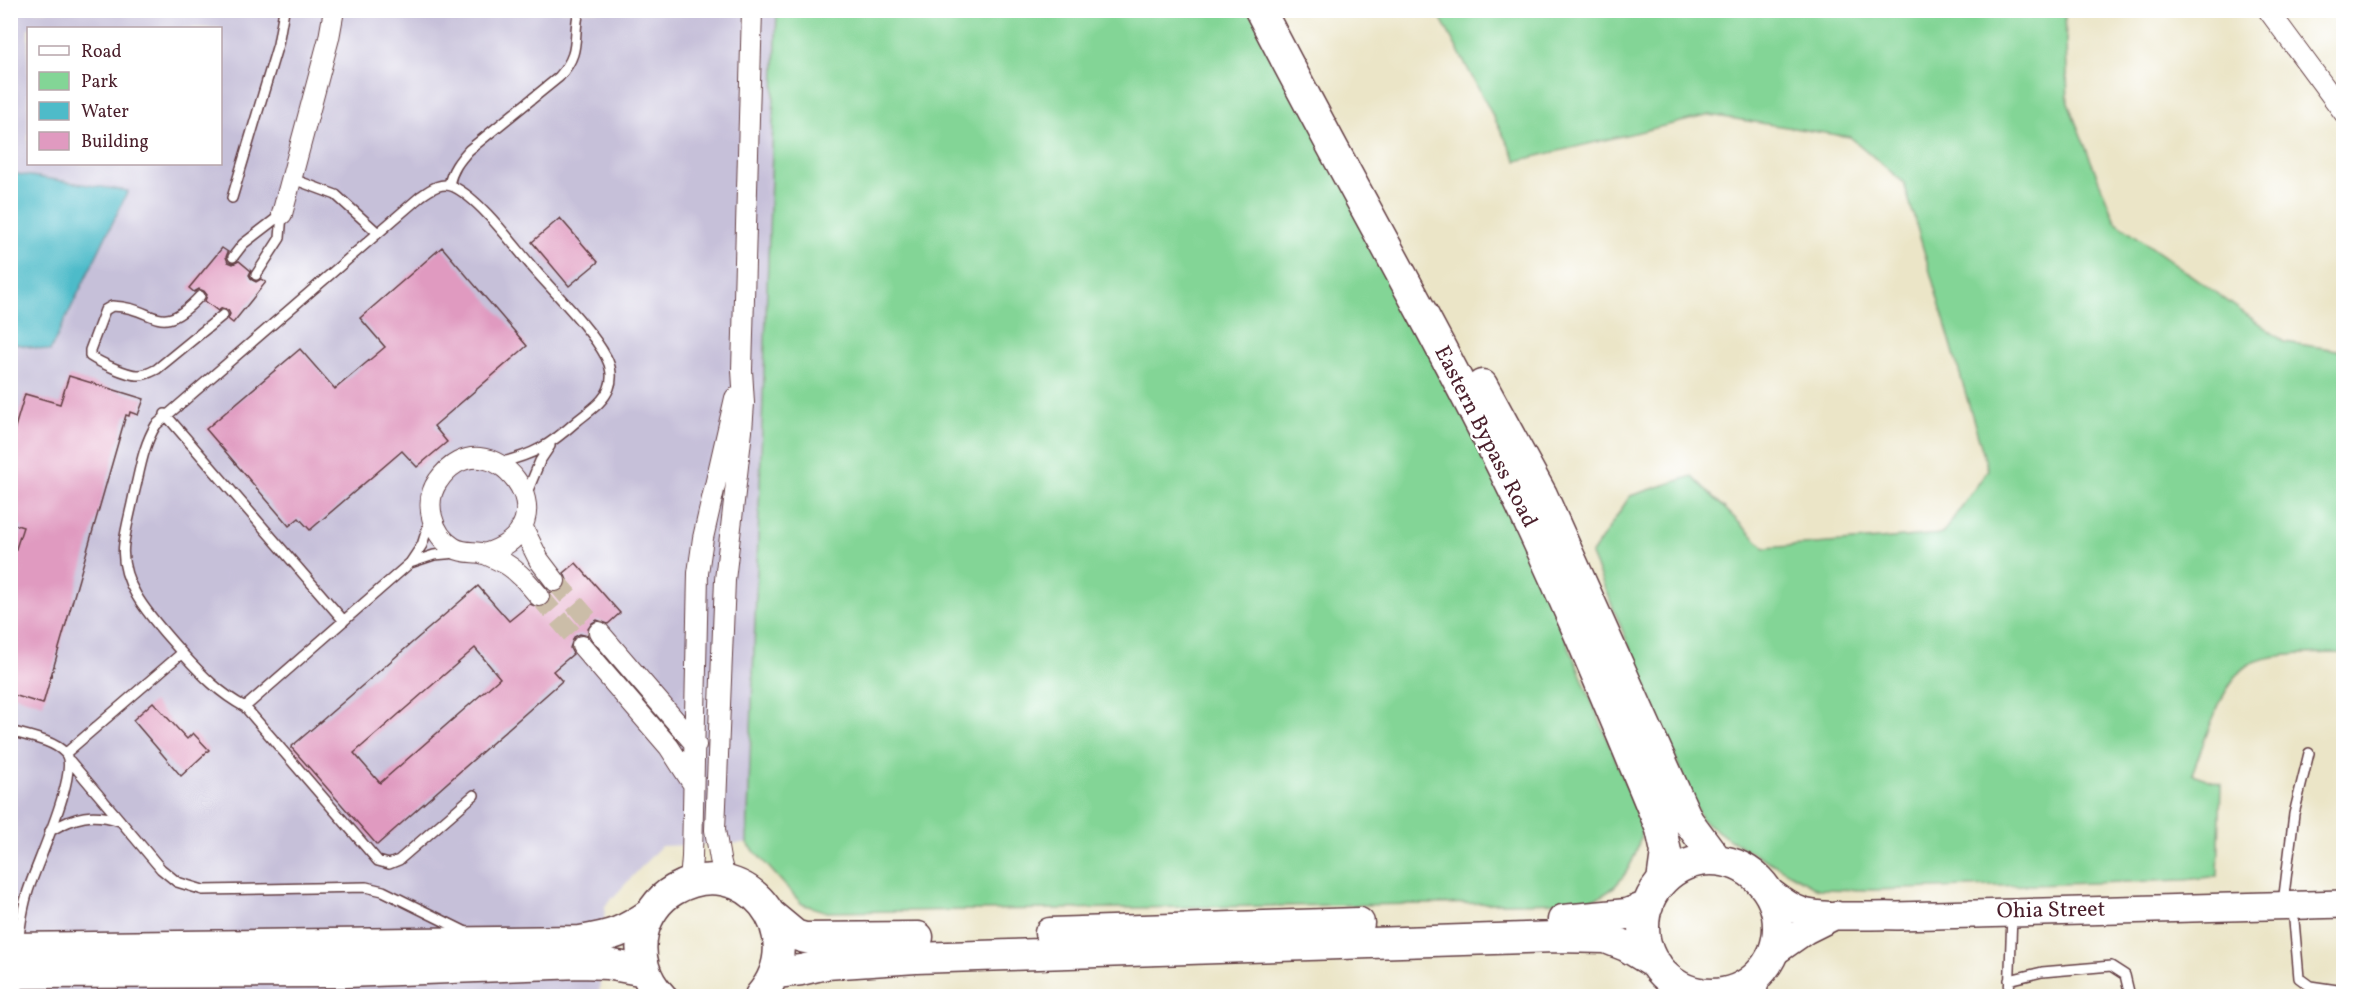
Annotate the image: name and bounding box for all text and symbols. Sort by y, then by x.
legend [27,27,222,165]
text: Road [81,40,122,65]
text: Park [81,70,118,95]
text: Water [81,100,129,125]
text: Building [81,130,149,155]
street label: Eastern Bypass Road [1426,341,1544,533]
street label: Ohia Street [1996,895,2106,927]

